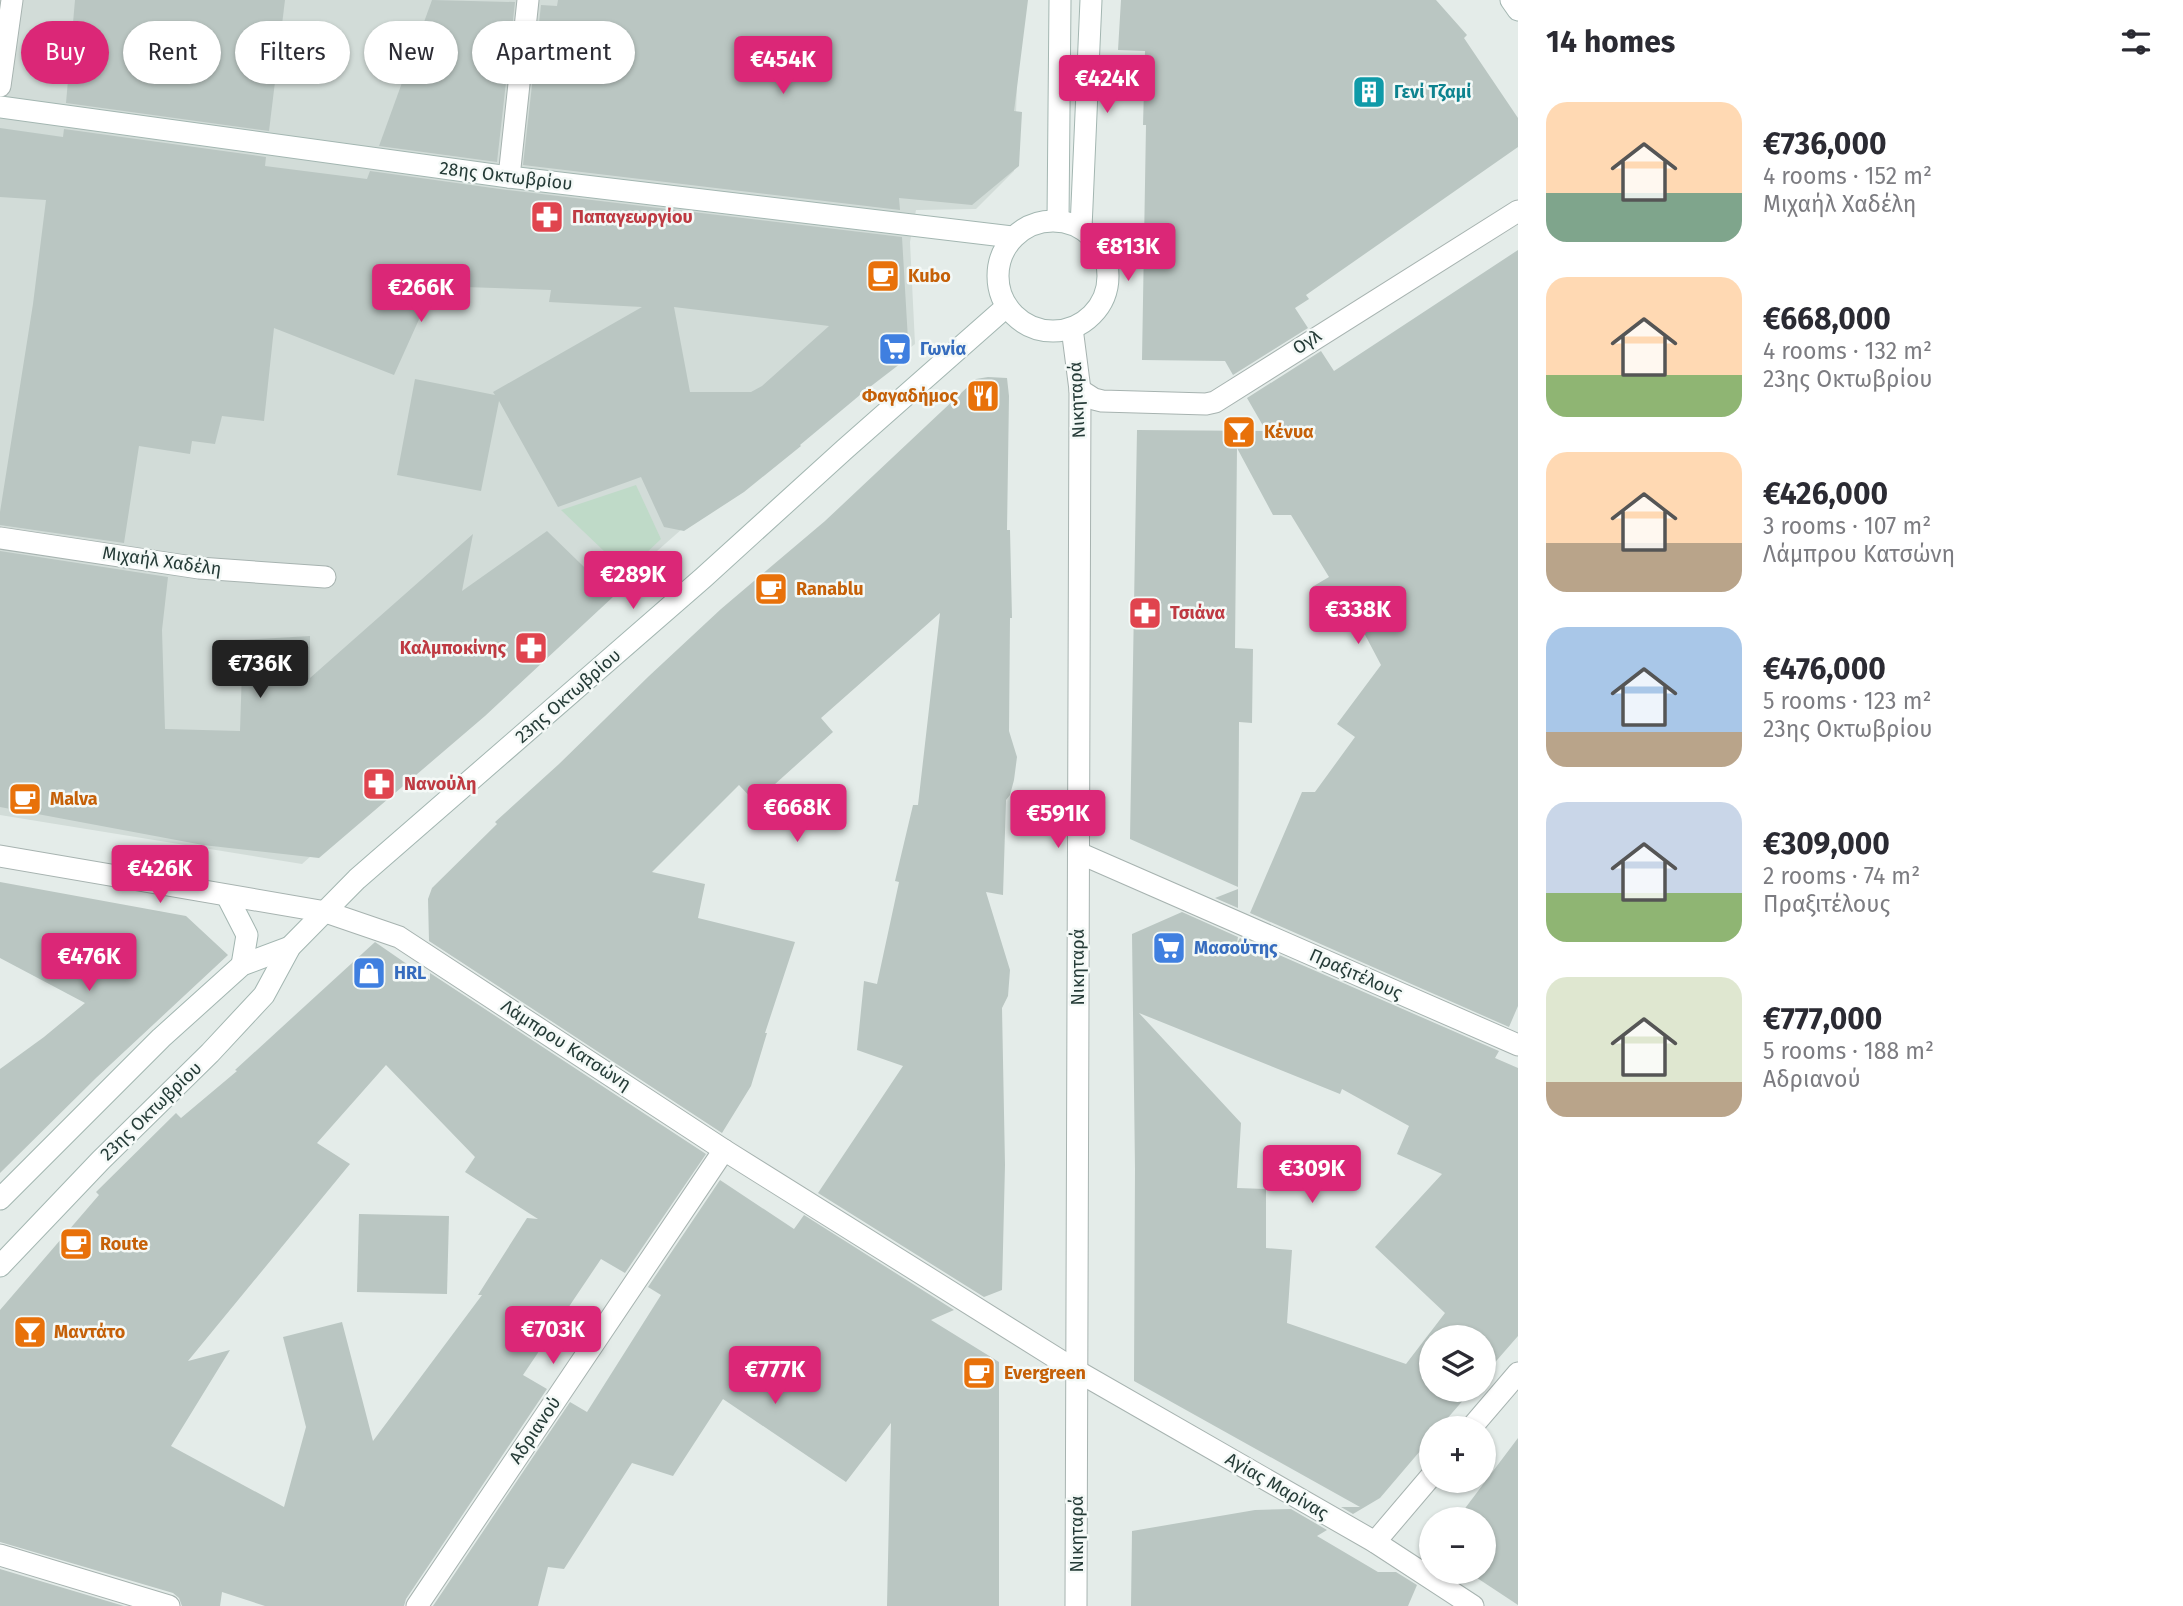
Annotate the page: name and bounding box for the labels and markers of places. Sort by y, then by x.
pin: €454K [734,36,832,96]
pin: €424K [1058,55,1156,115]
building icon: Γενί Τζαμί [1350,73,1388,111]
place label: Γενί Τζαμί [1394,81,1471,103]
pharmacy icon: Παπαγεωργίου [528,198,566,236]
place label: Παπαγεωργίου [572,206,693,228]
pin: €813K [1079,224,1177,283]
cafe icon: Kubo [864,257,902,295]
pin: €266K [372,264,470,324]
place label: Kubo [908,265,951,287]
supermarket icon: Γωνία [876,330,914,368]
place label: Γωνία [920,338,966,360]
restaurant icon: Φαγαδήμος [964,377,1002,415]
place label: Φαγαδήμος [862,385,958,407]
bar icon: Κένυα [1220,413,1258,451]
place label: Κένυα [1264,421,1314,443]
pin: €289K [584,552,682,611]
cafe icon: Ranablu [752,570,790,608]
place label: Ranablu [796,578,863,600]
pin: €338K [1309,586,1407,646]
pharmacy icon: Τσιάνα [1126,594,1164,632]
place label: Τσιάνα [1170,602,1225,624]
pharmacy icon: Καλμποκίνης [512,629,550,667]
place label: Καλμποκίνης [400,637,506,659]
pin: €736K [211,640,309,700]
pharmacy icon: Νανούλη [360,765,398,803]
place label: Νανούλη [404,773,476,795]
cafe icon: Malva [6,780,44,818]
pin: €668K [748,784,846,844]
place label: Malva [50,788,98,810]
pin: €591K [1009,790,1107,850]
pin: €426K [111,846,209,905]
supermarket icon: Μασούτης [1150,929,1188,967]
pin: €476K [40,934,138,993]
place label: Μασούτης [1194,937,1278,959]
shop icon: HRL [350,954,388,992]
place label: HRL [394,962,426,984]
pin: €309K [1263,1146,1361,1205]
cafe icon: Route [57,1225,95,1263]
place label: Route [100,1233,148,1255]
pin: €703K [504,1306,602,1366]
bar icon: Μαντάτο [11,1313,49,1351]
place label: Μαντάτο [54,1321,125,1343]
pin: €777K [726,1346,824,1406]
cafe icon: Evergreen [960,1354,998,1392]
place label: Evergreen [1004,1362,1086,1384]

